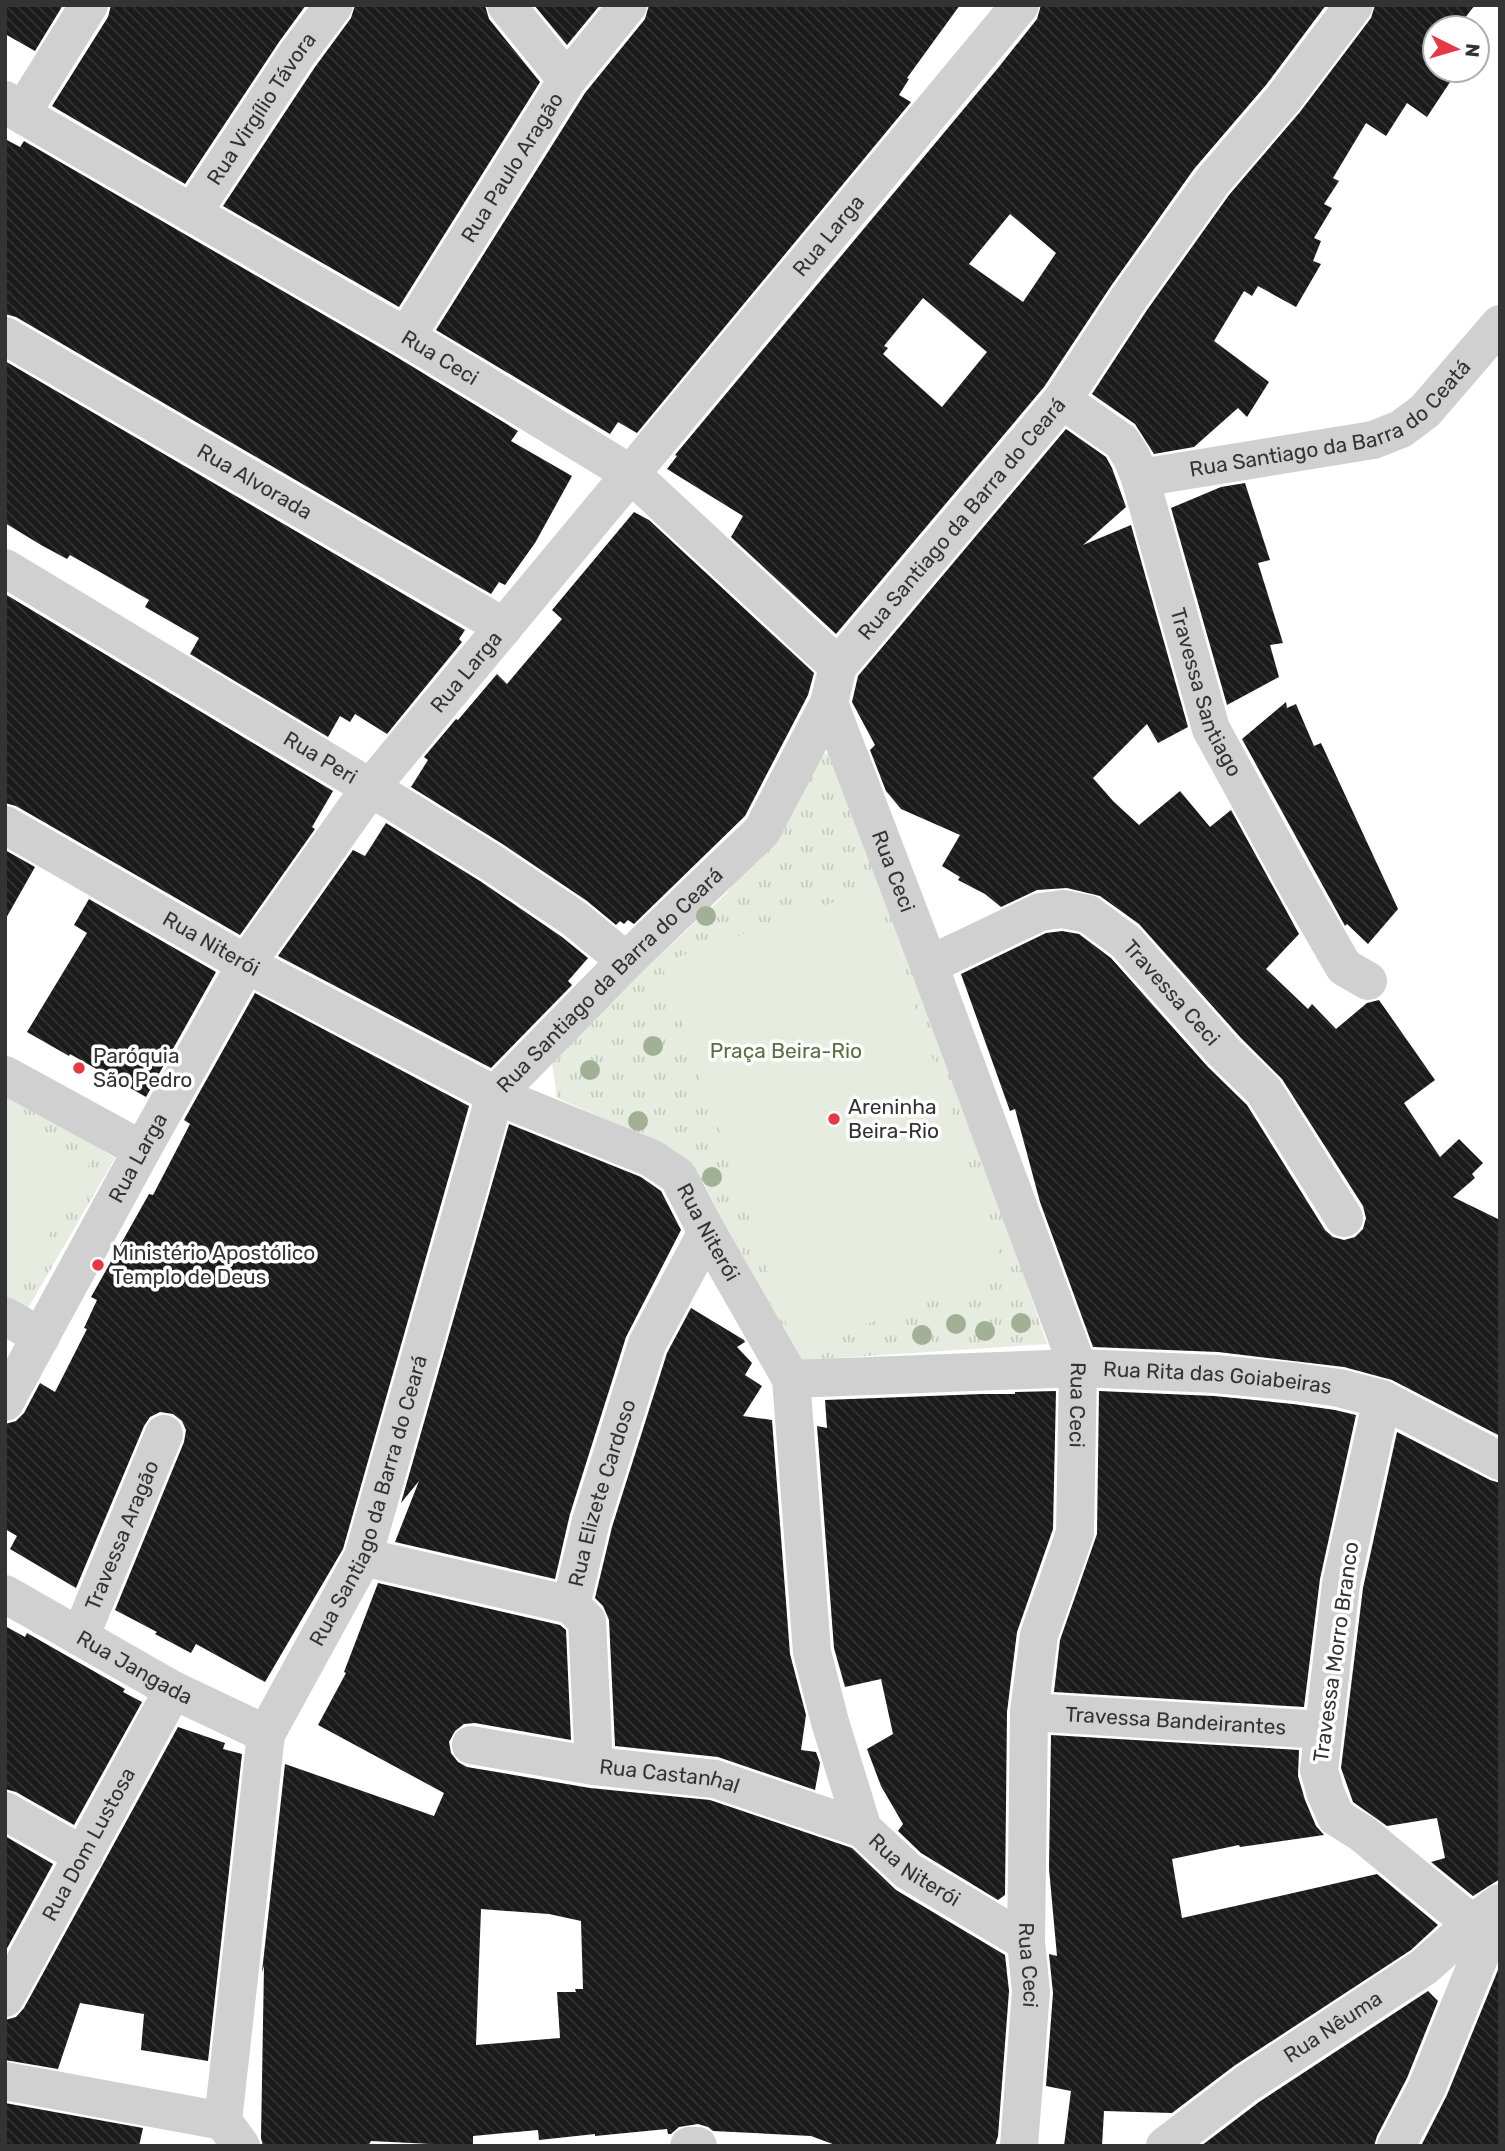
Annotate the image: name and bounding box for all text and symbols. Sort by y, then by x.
north arrow [1421,14,1491,84]
street label: Rua Virgílio Távora [201,27,321,189]
text: N [1460,43,1484,58]
street label: Rua Paulo Aragão [455,88,568,247]
street label: Rua Larga [787,190,869,281]
street label: Rua Ceci [397,324,483,390]
street label: Rua Santiago da Barra do Ceatá [1188,354,1476,482]
street label: Rua Santiago da Barra do Ceará [852,392,1071,645]
street label: Rua Alvorada [193,438,317,524]
street label: Travessa Santiago [1165,605,1248,781]
street label: Rua Larga [425,626,507,718]
street label: Rua Peri [279,726,362,789]
street label: Rua Ceci [867,827,921,915]
street label: Rua Santiago da Barra do Ceará [491,862,728,1098]
street label: Rua Niterói [158,906,264,981]
street label: Travessa Ceci [1118,934,1225,1051]
park label: Praça Beira-Rio [710,1038,862,1063]
place label: Paróquia São Pedro [93,1043,192,1092]
marker: Paróquia São Pedro [71,1060,87,1076]
place label: Areninha Beira-Rio [848,1094,939,1143]
street label: Rua Larga [103,1108,172,1207]
marker: Areninha Beira-Rio [826,1111,842,1127]
street label: Rua Niterói [672,1179,745,1285]
place label: Ministério Apostólico Templo de Deus [112,1240,315,1289]
marker: Ministério Apostólico Templo de Deus [90,1257,106,1273]
street label: Rua Santiago da Barra do Ceará [304,1352,432,1650]
street label: Rua Rita das Goiabeiras [1102,1356,1333,1399]
street label: Rua Ceci [1065,1362,1091,1448]
street label: Rua Elizete Cardoso [563,1396,641,1589]
street label: Travessa Aragão [79,1456,164,1614]
street label: Travessa Morro Branco [1308,1540,1363,1764]
street label: Rua Jangada [72,1625,197,1709]
street label: Travessa Bandeirantes [1065,1701,1287,1740]
street label: Rua Castanhal [598,1754,743,1798]
street label: Rua Dom Lustosa [36,1763,140,1925]
street label: Rua Niterói [864,1828,965,1912]
street label: Rua Ceci [1013,1922,1044,2009]
street label: Rua Nêuma [1279,1985,1386,2068]

